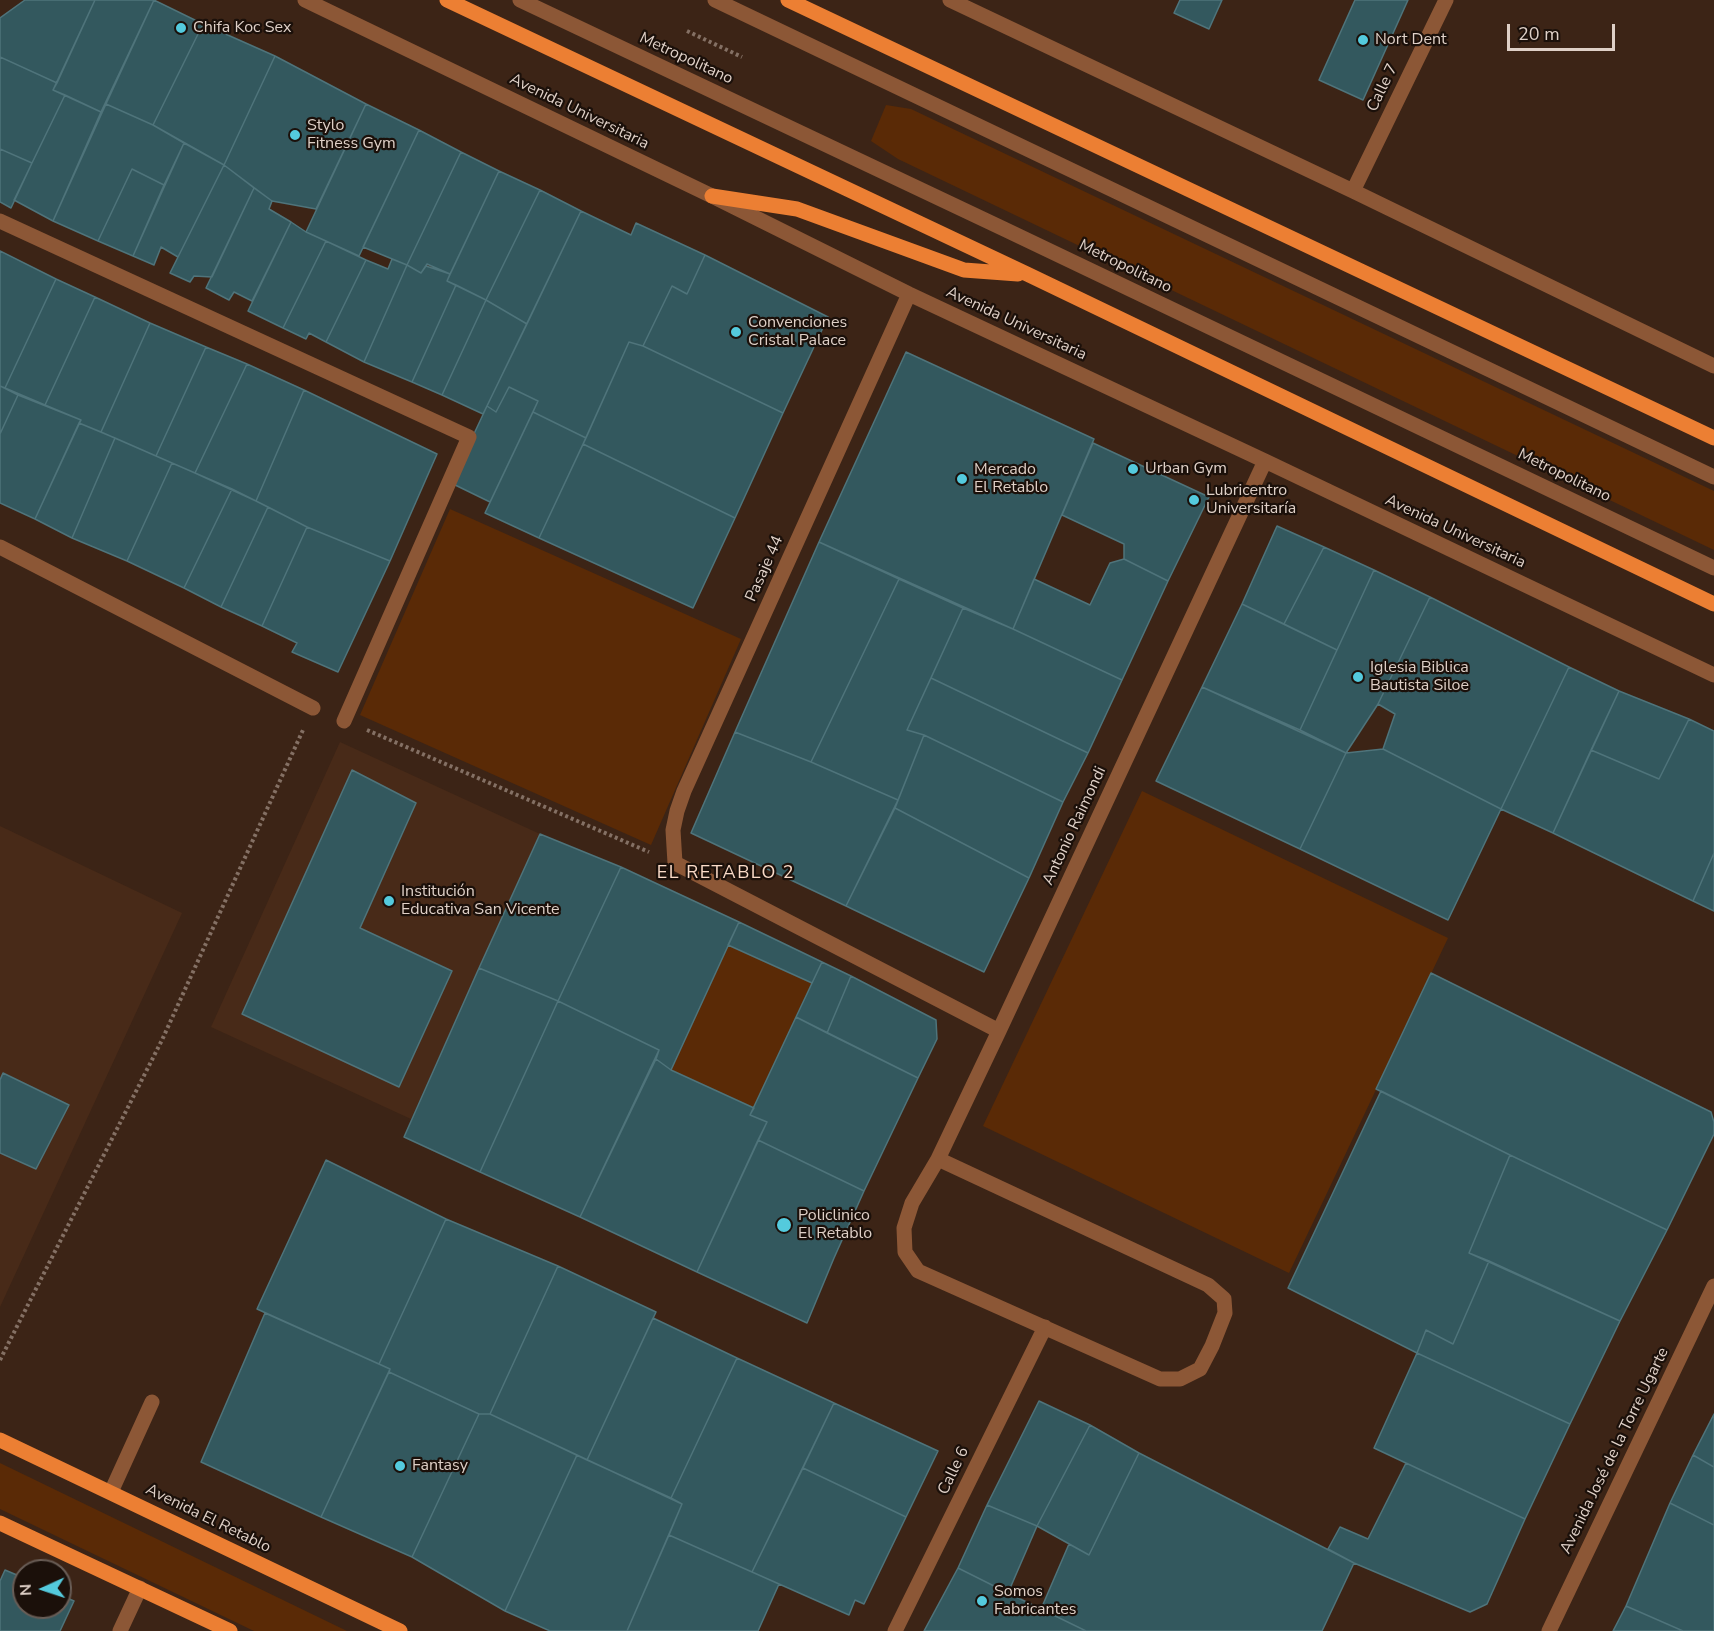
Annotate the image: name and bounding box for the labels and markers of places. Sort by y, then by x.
place label: Chifa Koc Sex [193,18,291,38]
marker: Chifa Koc Sex [174,21,188,35]
place label: Nort Dent [1375,30,1447,50]
marker: Nort Dent [1356,33,1370,47]
place label: Stylo Fitness Gym [307,116,396,154]
marker: Stylo Fitness Gym [288,128,302,142]
place label: Convenciones Cristal Palace [748,313,847,351]
marker: Convenciones Cristal Palace [729,325,743,339]
place label: Urban Gym [1145,459,1227,479]
place label: Mercado El Retablo [974,460,1048,498]
marker: Urban Gym [1126,462,1140,476]
marker: Mercado El Retablo [955,472,969,486]
place label: Lubricentro Universitaría [1206,481,1296,519]
marker: Lubricentro Universitaría [1187,493,1201,507]
place label: Iglesia Biblica Bautista Siloe [1370,658,1469,696]
marker: Iglesia Biblica Bautista Siloe [1351,670,1365,684]
place label: Institución Educativa San Vicente [401,882,560,920]
marker: Institución Educativa San Vicente [382,894,396,908]
place label: Policlinico El Retablo [798,1206,872,1244]
marker: Policlinico El Retablo [775,1216,793,1234]
place label: Fantasy [412,1456,468,1476]
marker: Fantasy [393,1459,407,1473]
place label: Somos Fabricantes [994,1582,1076,1620]
marker: Somos Fabricantes [975,1594,989,1608]

